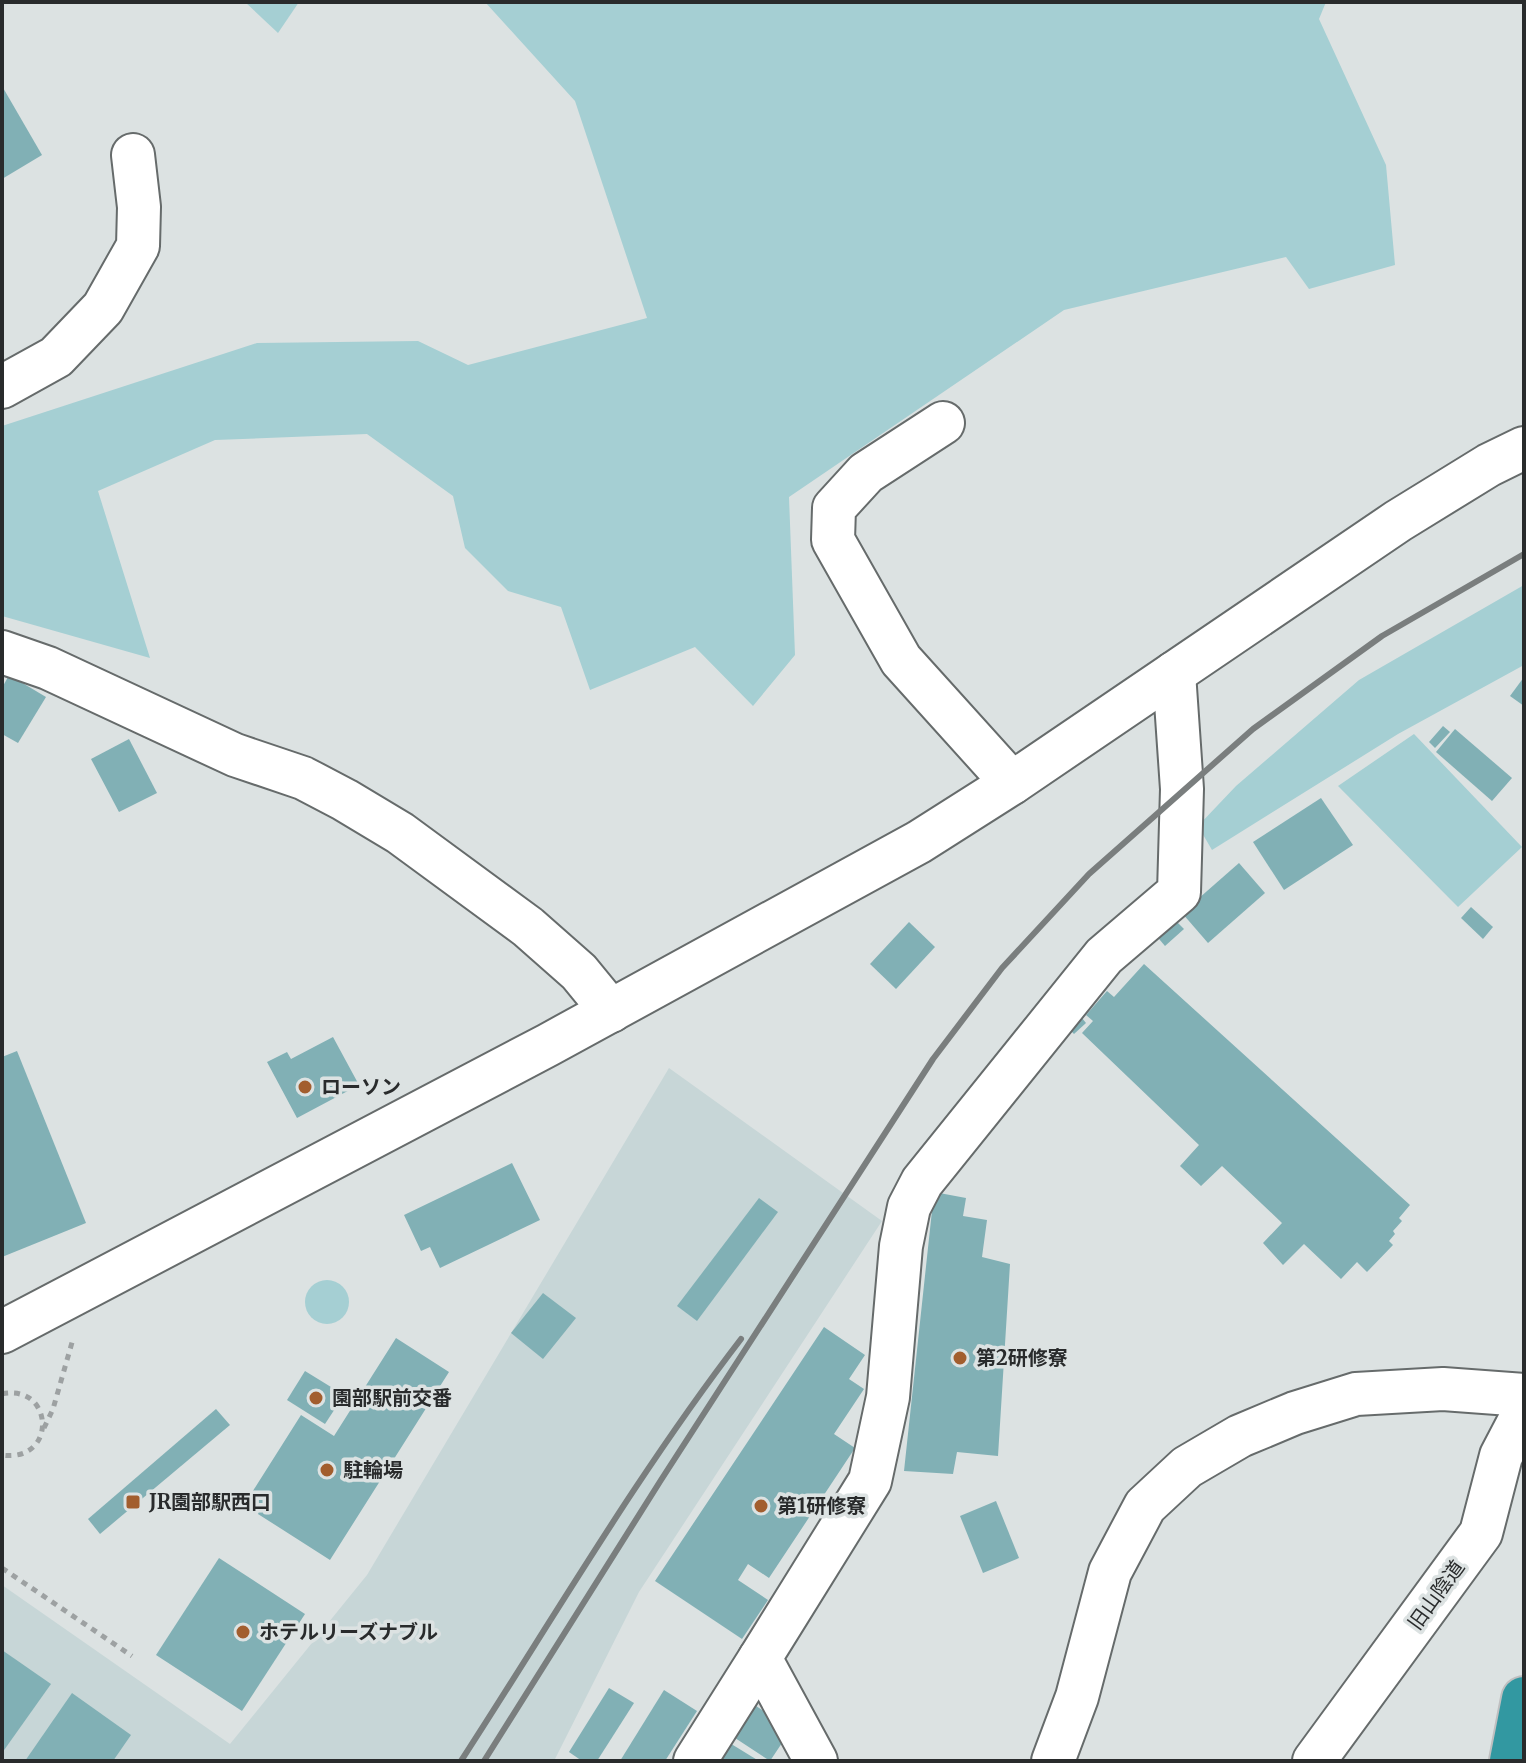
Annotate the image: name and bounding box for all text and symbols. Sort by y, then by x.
place label: ローソン [321,1074,401,1099]
marker: ローソン [296,1078,314,1096]
place label: 第2研修寮 [976,1345,1068,1370]
marker: 第2研修寮 [951,1349,969,1367]
place label: 園部駅前交番 [332,1385,452,1410]
marker: 園部駅前交番 [307,1389,325,1407]
place label: 駐輪場 [343,1457,403,1482]
marker: 駐輪場 [318,1461,336,1479]
place label: JR園部駅西口 [148,1489,271,1514]
marker: JR園部駅西口 [124,1493,142,1511]
place label: 第1研修寮 [777,1493,866,1518]
marker: 第1研修寮 [752,1497,770,1515]
street label: 旧山陰道 [1402,1555,1469,1634]
place label: ホテルリーズナブル [259,1619,438,1644]
marker: ホテルリーズナブル [234,1623,252,1641]

